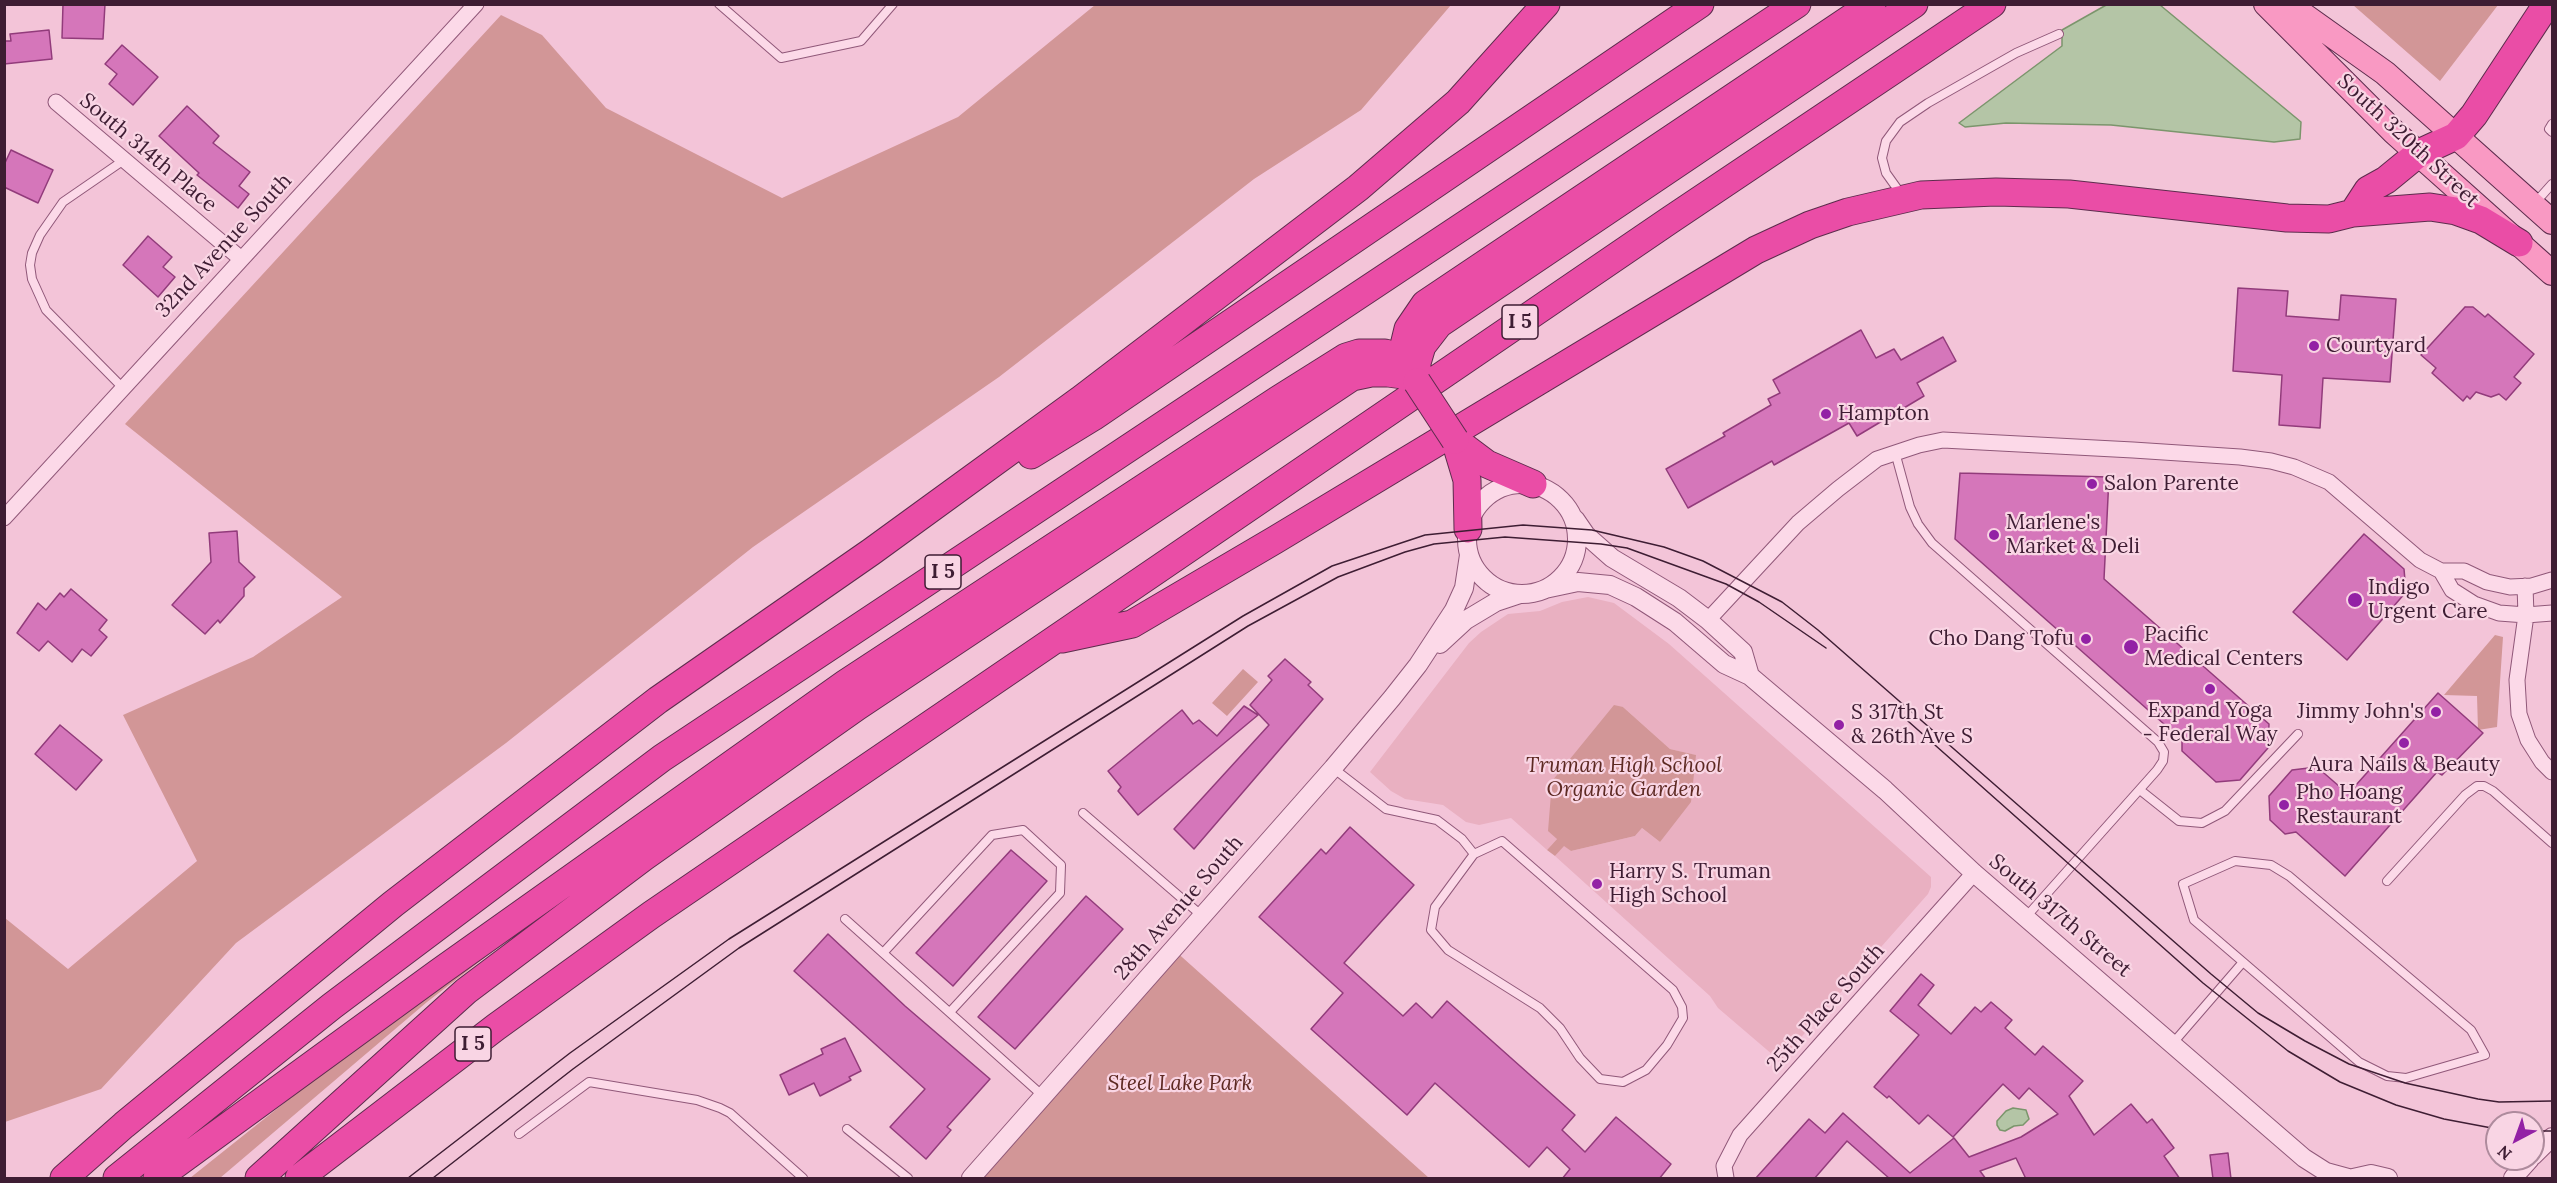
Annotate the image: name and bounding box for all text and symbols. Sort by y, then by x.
street label: South 320th Street [2332,69,2484,213]
street label: South 314th Place [74,88,222,218]
street label: 32nd Avenue South [151,169,297,323]
road number: I 5 [1502,305,1538,339]
place label: Courtyard [2326,333,2426,359]
marker: Courtyard [2307,339,2321,353]
place label: Hampton [1838,401,1930,427]
marker: Hampton [1819,407,1833,421]
place label: Salon Parente [2104,471,2239,497]
marker: Salon Parente [2085,477,2099,491]
place label: Marlene's Market & Deli [2006,510,2140,560]
marker: Marlene's Market & Deli [1987,528,2001,542]
road number: I 5 [925,555,961,589]
place label: Indigo Urgent Care [2368,575,2488,625]
marker: Indigo Urgent Care [2346,591,2364,609]
place label: Pacific Medical Centers [2144,622,2303,672]
place label: Cho Dang Tofu [1928,626,2074,652]
marker: Cho Dang Tofu [2079,632,2093,646]
marker: Pacific Medical Centers [2122,638,2140,656]
marker: Expand Yoga - Federal Way [2203,682,2217,696]
place label: Expand Yoga - Federal Way [2142,698,2278,748]
place label: Jimmy John's [2297,699,2424,725]
place label: S 317th St & 26th Ave S [1851,700,1973,750]
marker: Jimmy John's [2429,705,2443,719]
marker: S 317th St & 26th Ave S [1832,718,1846,732]
marker: Aura Nails & Beauty [2397,736,2411,750]
place label: Aura Nails & Beauty [2308,752,2500,778]
park label: Truman High School Organic Garden [1526,753,1722,803]
place label: Pho Hoang Restaurant [2296,780,2402,830]
marker: Pho Hoang Restaurant [2277,798,2291,812]
street label: 28th Avenue South [1109,830,1249,986]
street label: South 317th Street [1984,849,2136,983]
place label: Harry S. Truman High School [1609,859,1771,909]
marker: Harry S. Truman High School [1590,877,1604,891]
street label: 25th Place South [1762,939,1890,1077]
road number: I 5 [455,1027,491,1061]
park label: Steel Lake Park [1107,1071,1253,1097]
north arrow [2485,1111,2545,1171]
text: N [2493,1141,2516,1165]

